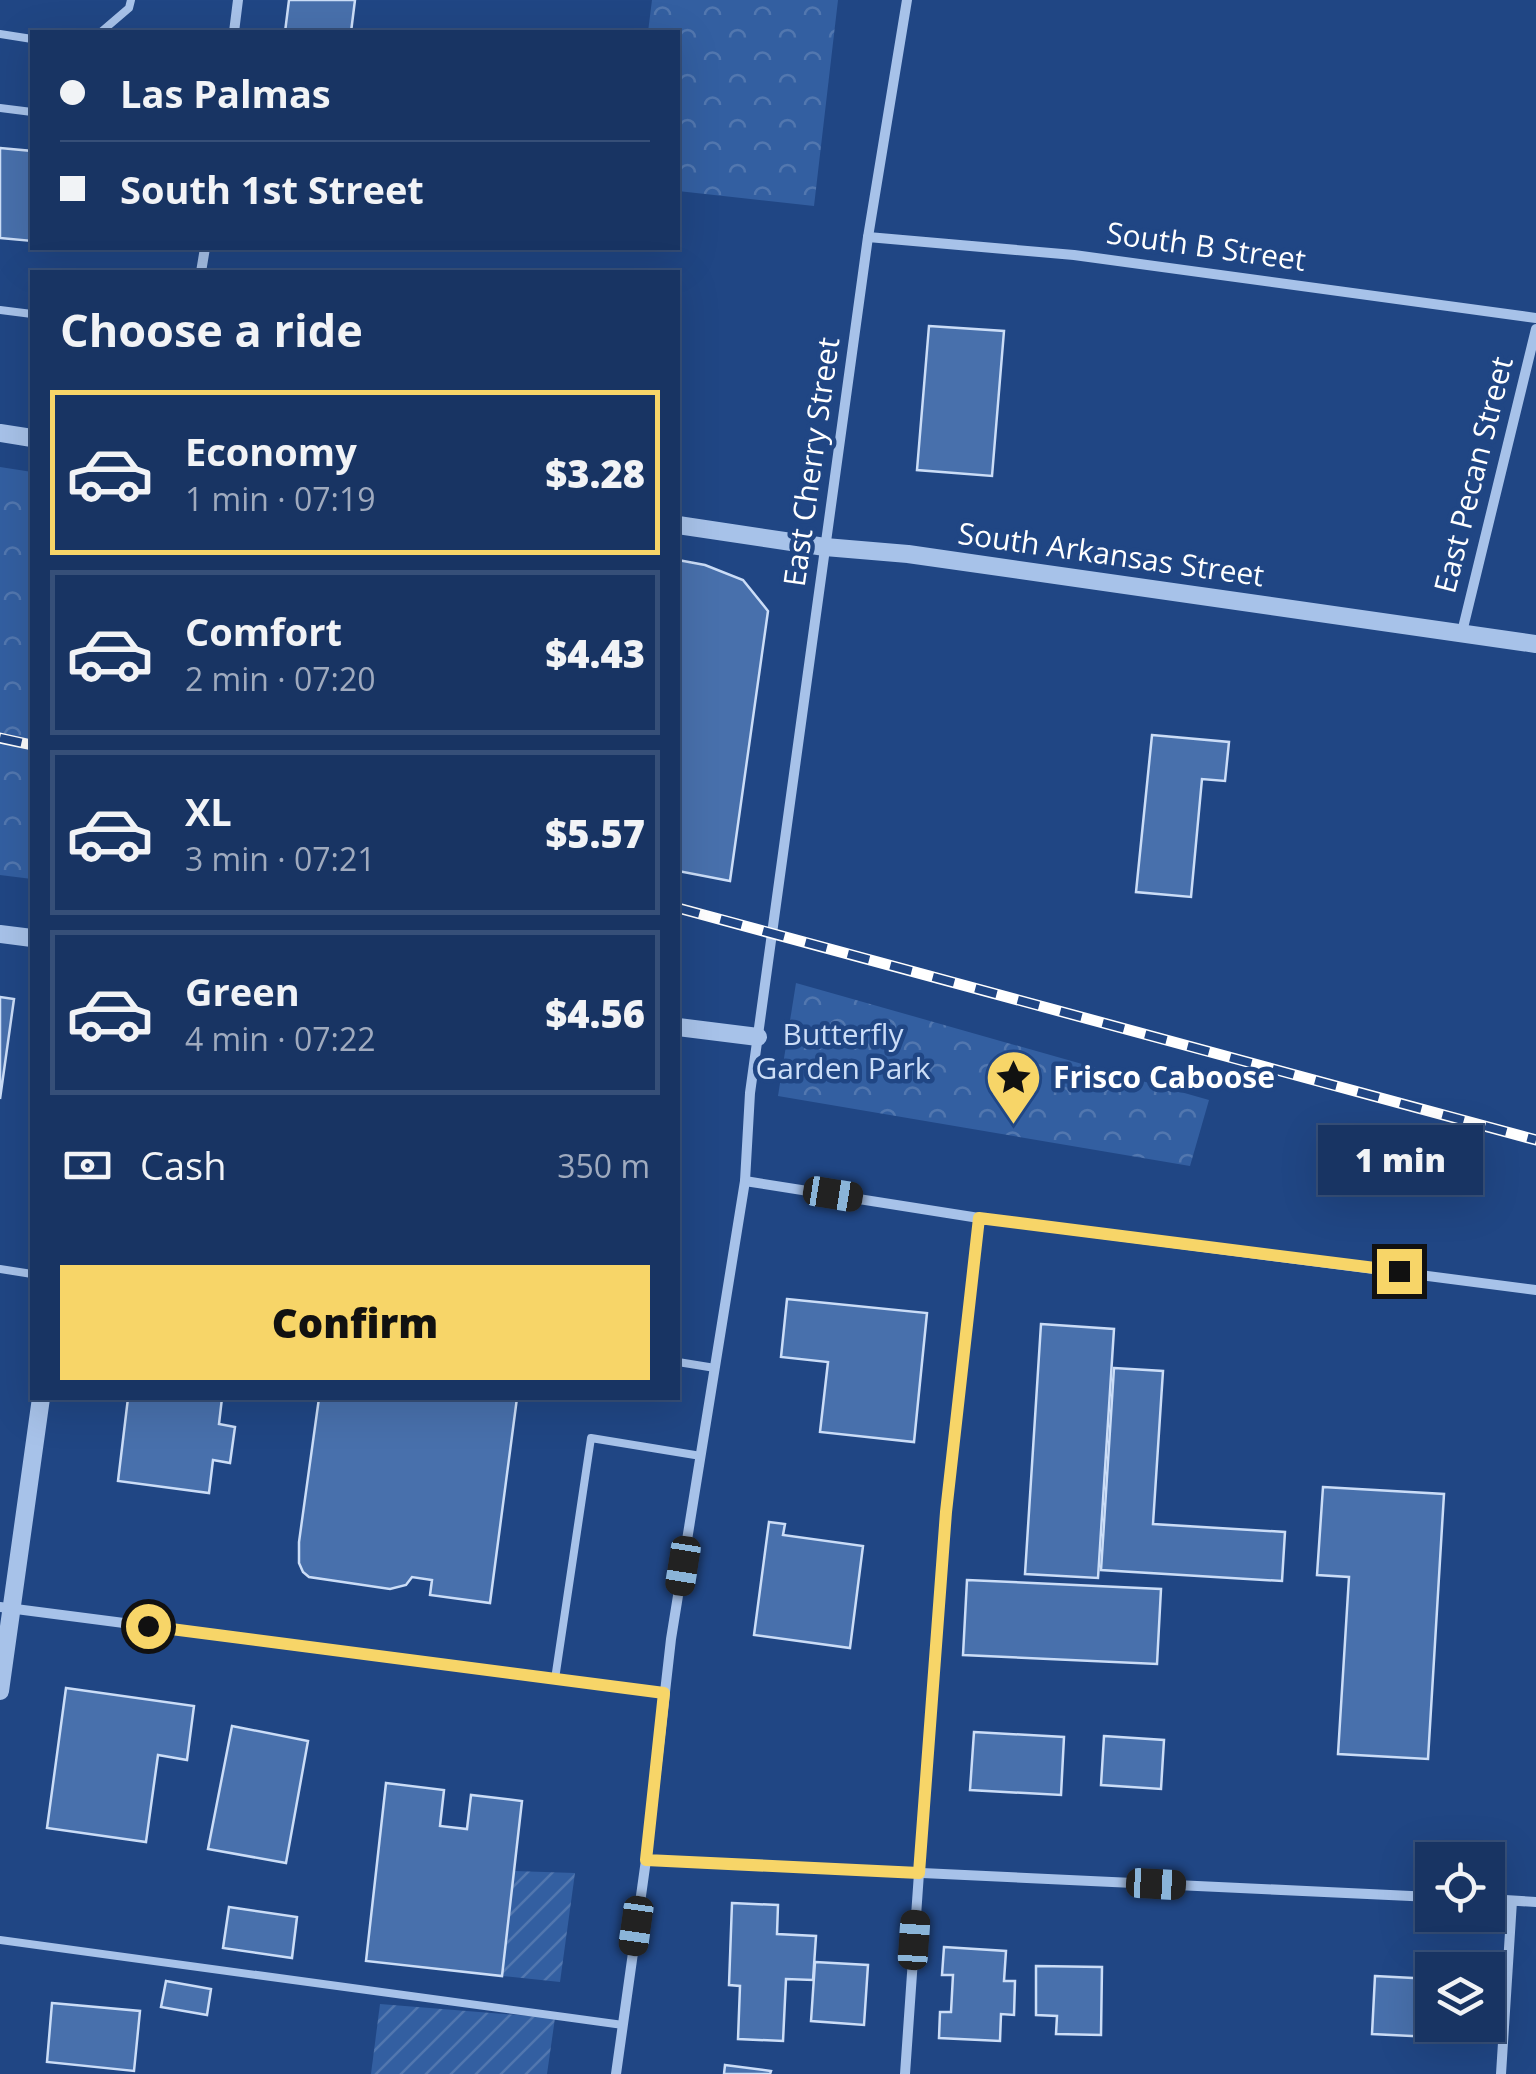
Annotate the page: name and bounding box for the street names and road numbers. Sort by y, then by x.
street label: South B Street [1104,211,1308,280]
street label: East Cherry Street [773,334,848,589]
street label: East Pecan Street [1423,352,1522,597]
street label: South Arkansas Street [956,512,1267,595]

